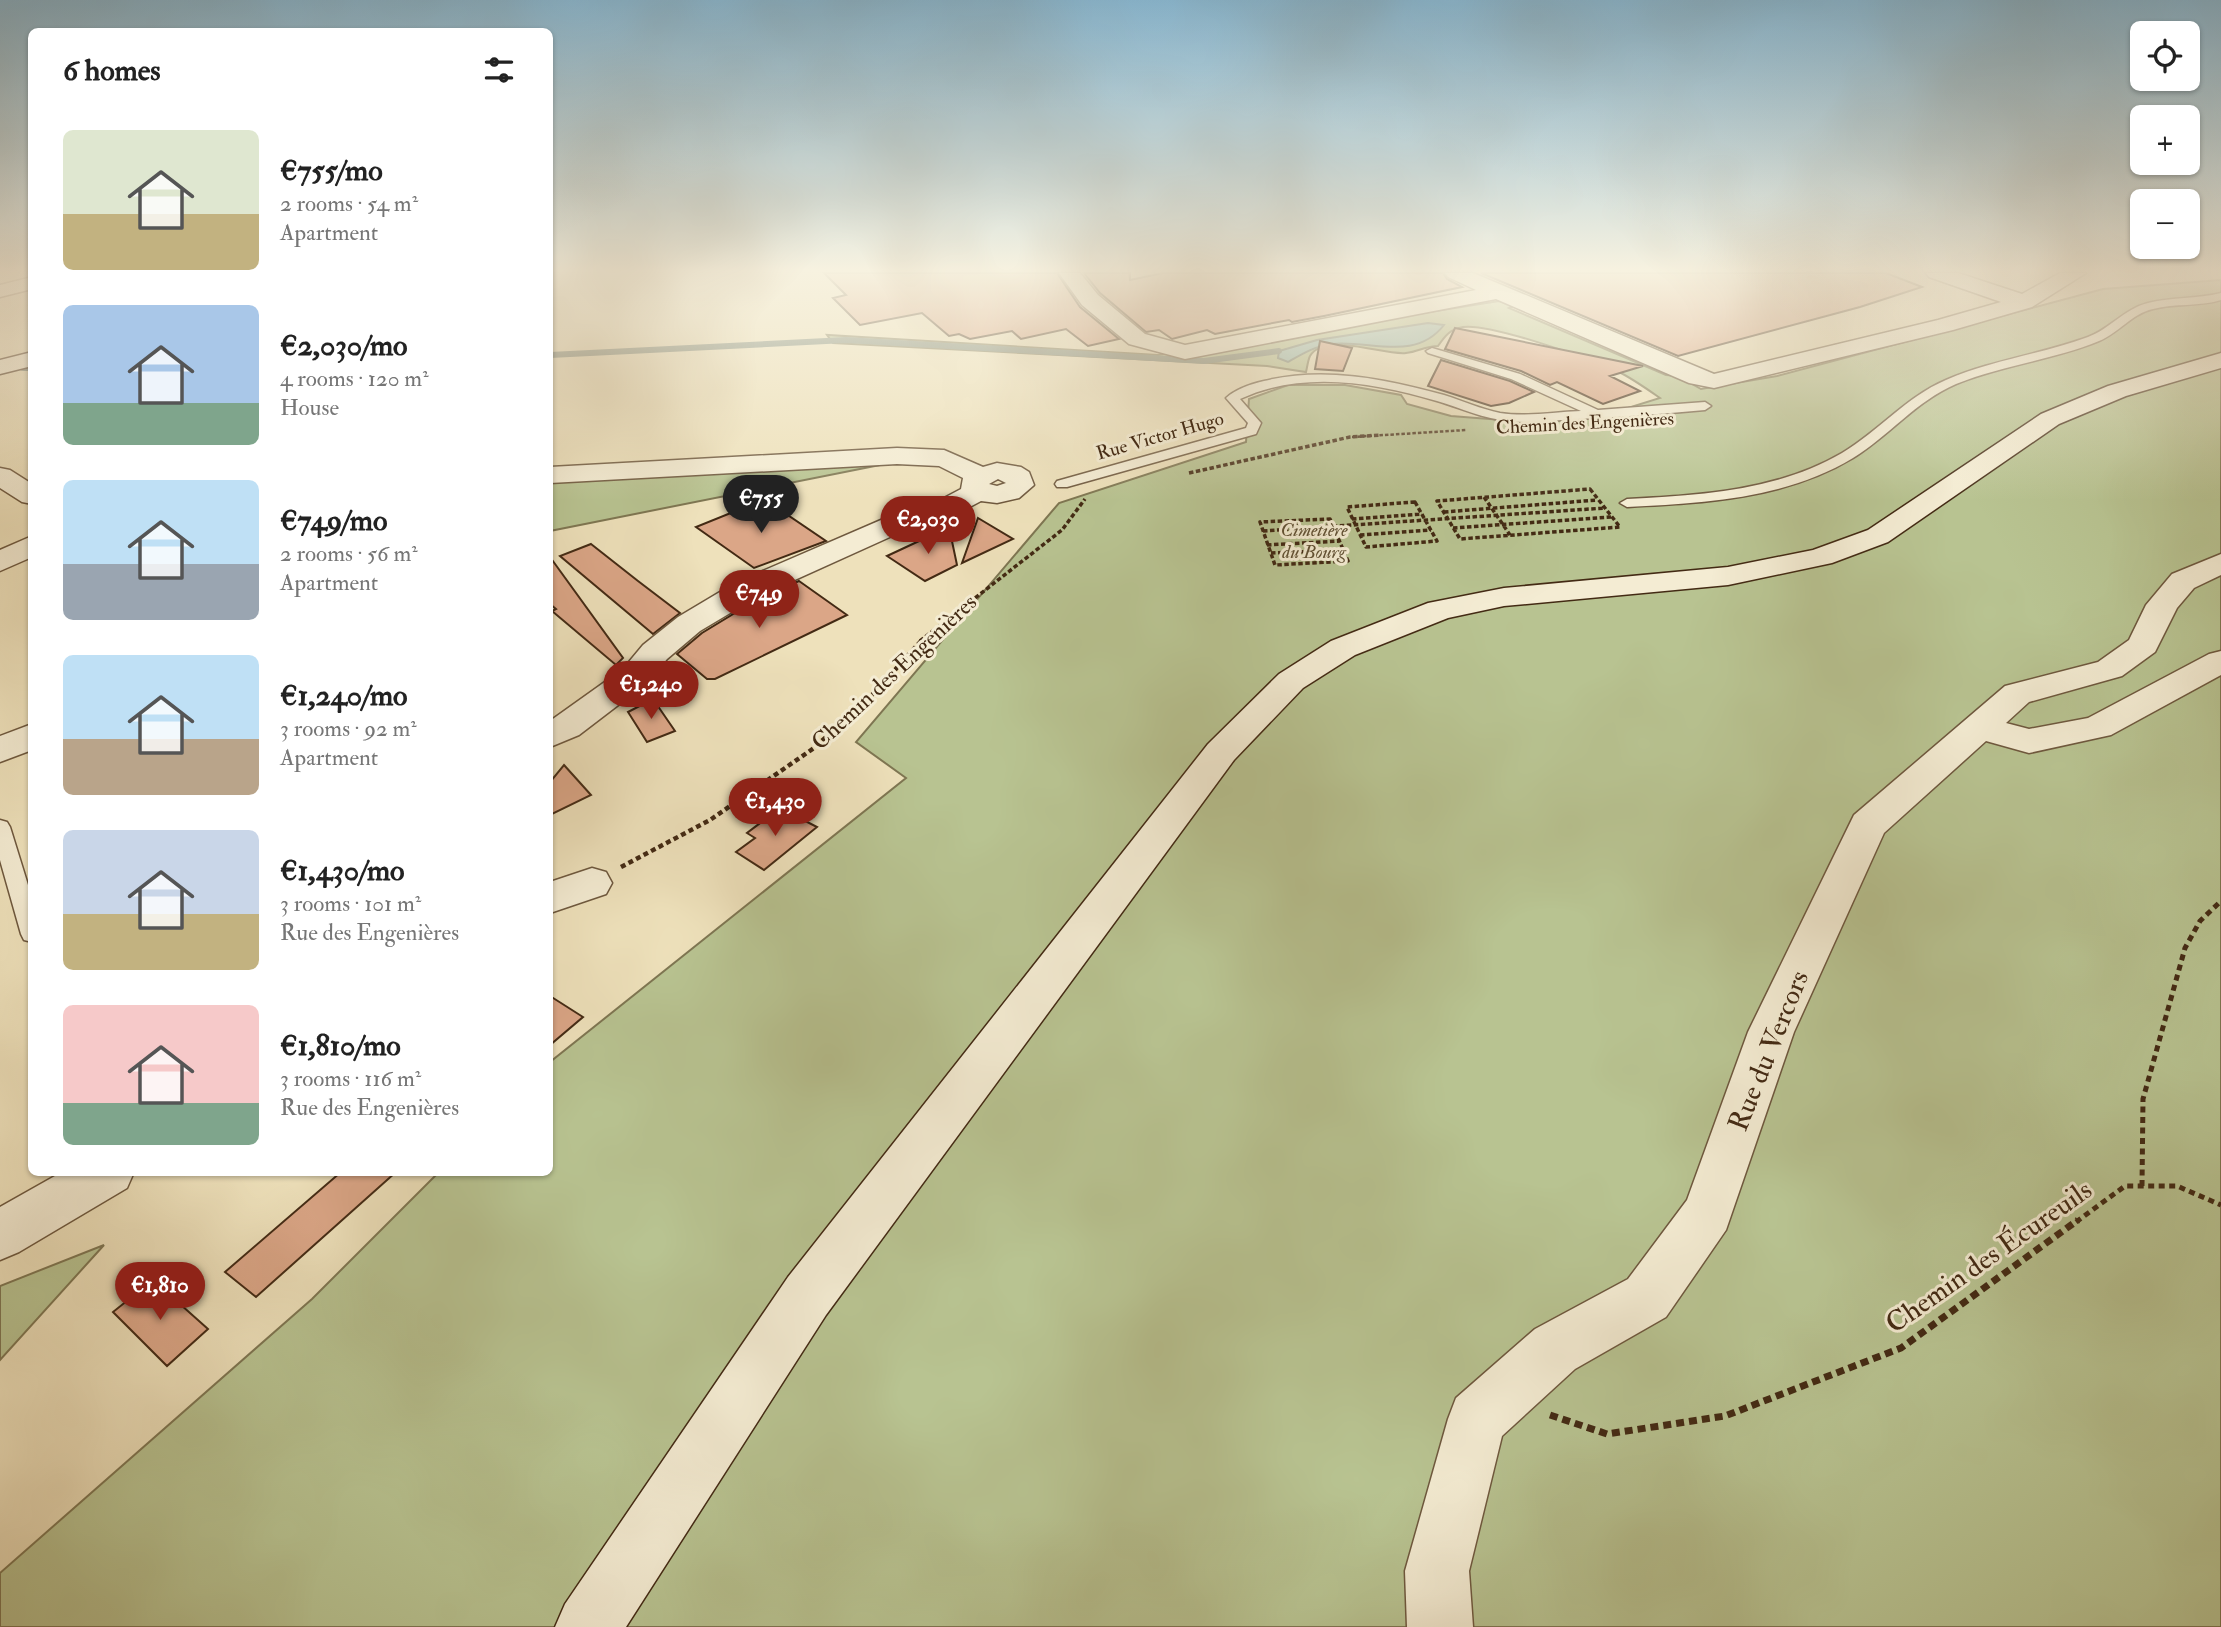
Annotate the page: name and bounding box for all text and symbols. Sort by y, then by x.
map controls [2130,21,2200,259]
button: locate [2130,21,2200,91]
icon: filters [480,51,518,89]
text: 6 homes [63,52,161,89]
button: + [2130,105,2200,175]
text: €755/mo [280,152,383,189]
icon: home [119,158,203,242]
text: 2 rooms · 54 m² [280,189,418,218]
button: − [2130,189,2200,259]
text: Apartment [280,218,378,247]
text: €2,030/mo [280,327,408,364]
icon: home [119,333,203,417]
text: 4 rooms · 120 m² [280,364,429,393]
text: House [280,393,339,422]
street label: Rue Victor Hugo [1094,406,1226,466]
street label: Chemin des Engenières [1495,406,1675,440]
pin: €755 [720,476,802,535]
text: €755 [739,483,783,512]
pin: €2,030 [871,496,985,556]
text: €749/mo [280,502,387,539]
text: €2,030 [897,504,960,533]
icon: home [119,508,203,592]
park label: Cimetière du Bourg [1280,518,1348,564]
text: 2 rooms · 56 m² [280,539,418,568]
text: Apartment [280,568,378,597]
pin: €749 [718,570,800,630]
text: €749 [735,578,783,607]
street label: Chemin des Engenières [805,588,983,756]
pin: €1,240 [594,662,708,721]
text: €1,240 [620,669,682,698]
text: €1,240/mo [280,677,408,714]
icon: home [119,683,203,767]
text: 3 rooms · 92 m² [280,714,417,743]
text: Apartment [280,743,378,772]
pin: €1,430 [718,778,832,838]
text: €1,430 [745,786,805,815]
text: €1,430/mo [280,852,405,889]
icon: home [119,858,203,942]
text: 3 rooms · 101 m² [280,889,421,918]
text: Rue des Engenières [280,918,459,947]
street label: Rue du Vercors [1721,966,1817,1136]
text: €1,810/mo [280,1027,401,1064]
icon: home [119,1033,203,1117]
text: 3 rooms · 116 m² [280,1064,421,1093]
text: Rue des Engenières [280,1093,459,1122]
street label: Chemin des Écureuils [1879,1173,2099,1341]
pin: €1,810 [103,1262,217,1322]
text: €1,810 [131,1270,189,1299]

